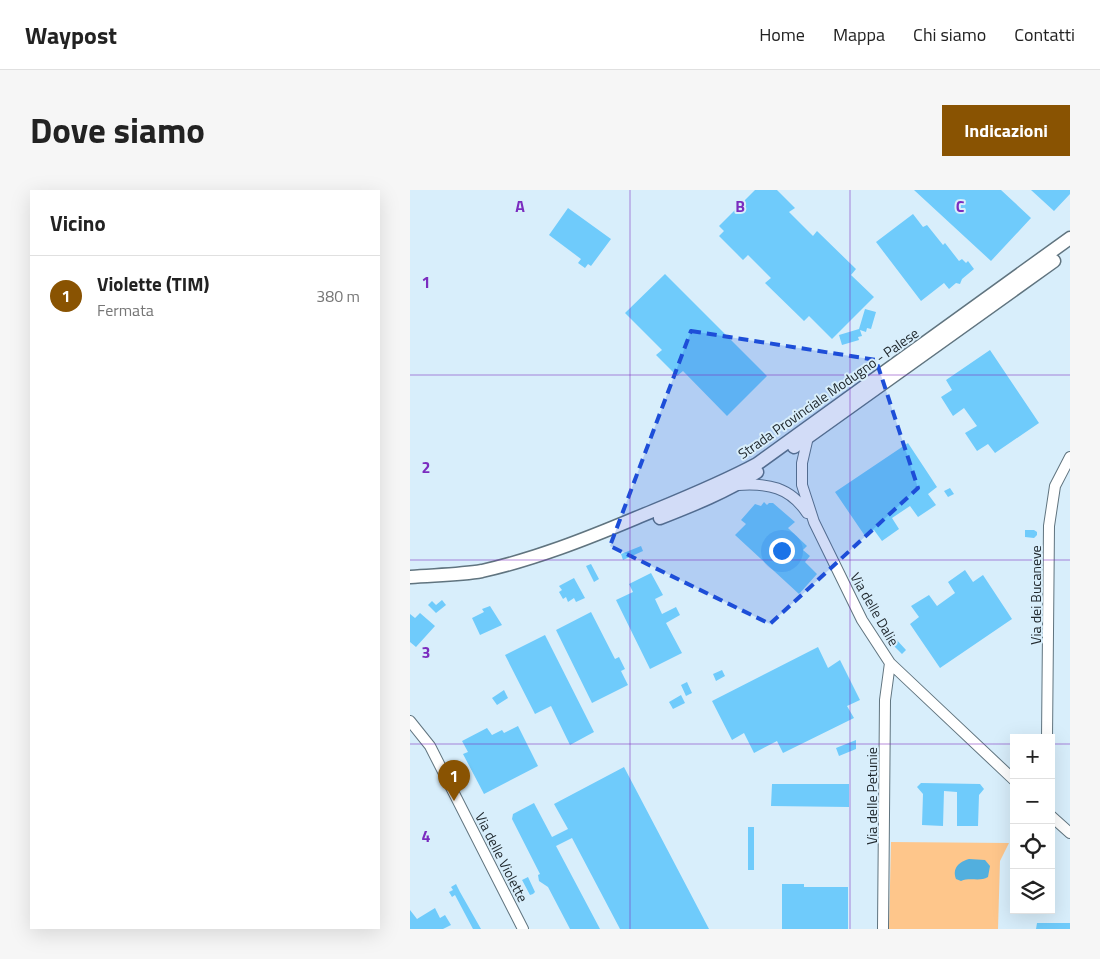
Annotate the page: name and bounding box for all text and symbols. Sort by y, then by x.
text: Waypost [25,17,117,53]
text: Home [759,21,805,48]
text: Mappa [833,21,885,48]
text: Chi siamo [913,21,986,48]
text: Contatti [1014,21,1075,48]
text: Dove siamo [30,103,205,157]
button: Indicazioni [942,105,1070,156]
text: A [515,194,525,218]
text: B [735,194,745,218]
text: C [956,194,965,218]
text: Vicino [50,207,106,239]
text: Violette (TIM) [97,269,209,298]
text: 1 [422,270,430,294]
text: 1 [62,284,70,308]
text: 380 m [316,284,360,308]
text: Fermata [97,298,154,322]
street label: Strada Provinciale Modugno - Palese [733,322,923,464]
text: 2 [422,455,430,479]
your location [769,538,795,564]
street label: Via dei Bucaneve [1025,545,1046,645]
street label: Via delle Dalie [845,568,905,650]
text: 3 [422,640,430,664]
map controls [1010,734,1055,914]
button: + [1010,734,1055,779]
street label: Via delle Petunie [861,747,882,845]
pin: 1 [438,760,470,801]
button: − [1010,779,1055,824]
street label: Via delle Violette [470,808,534,906]
text: 4 [422,824,431,848]
button: locate [1010,824,1055,869]
button: layers [1010,869,1055,914]

